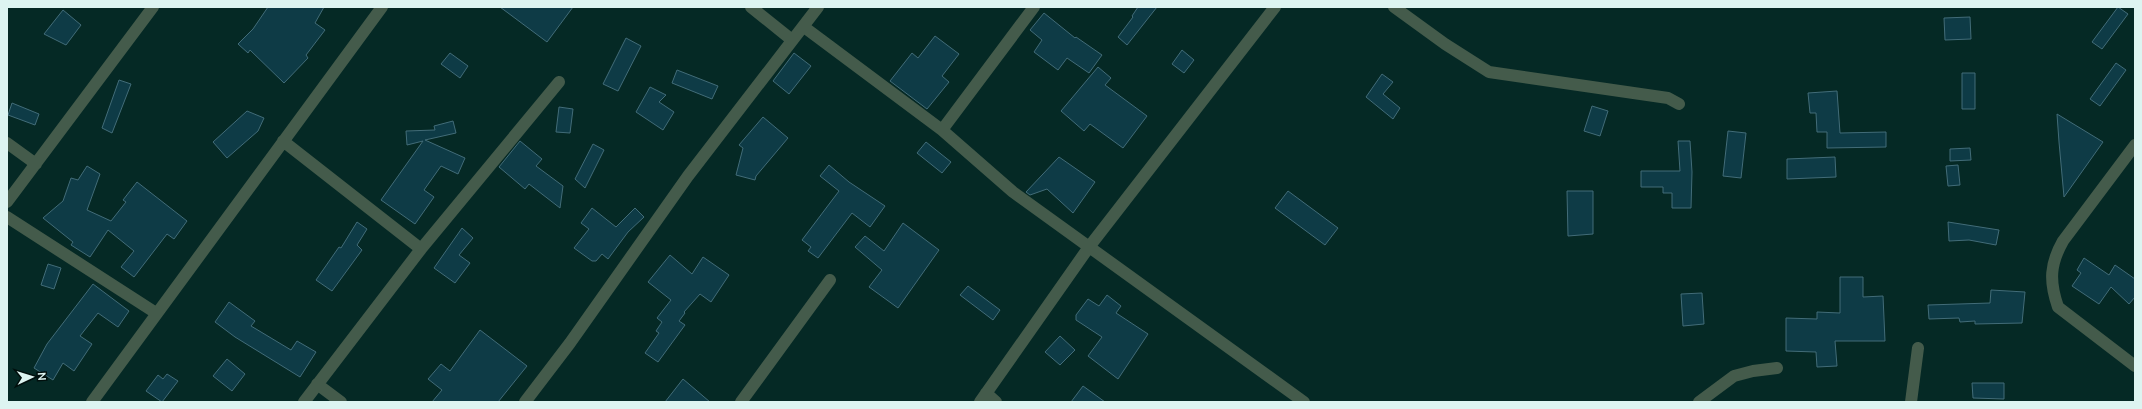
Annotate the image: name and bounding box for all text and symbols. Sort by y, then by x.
north arrow [12,357,52,397]
text: N [35,372,49,381]

